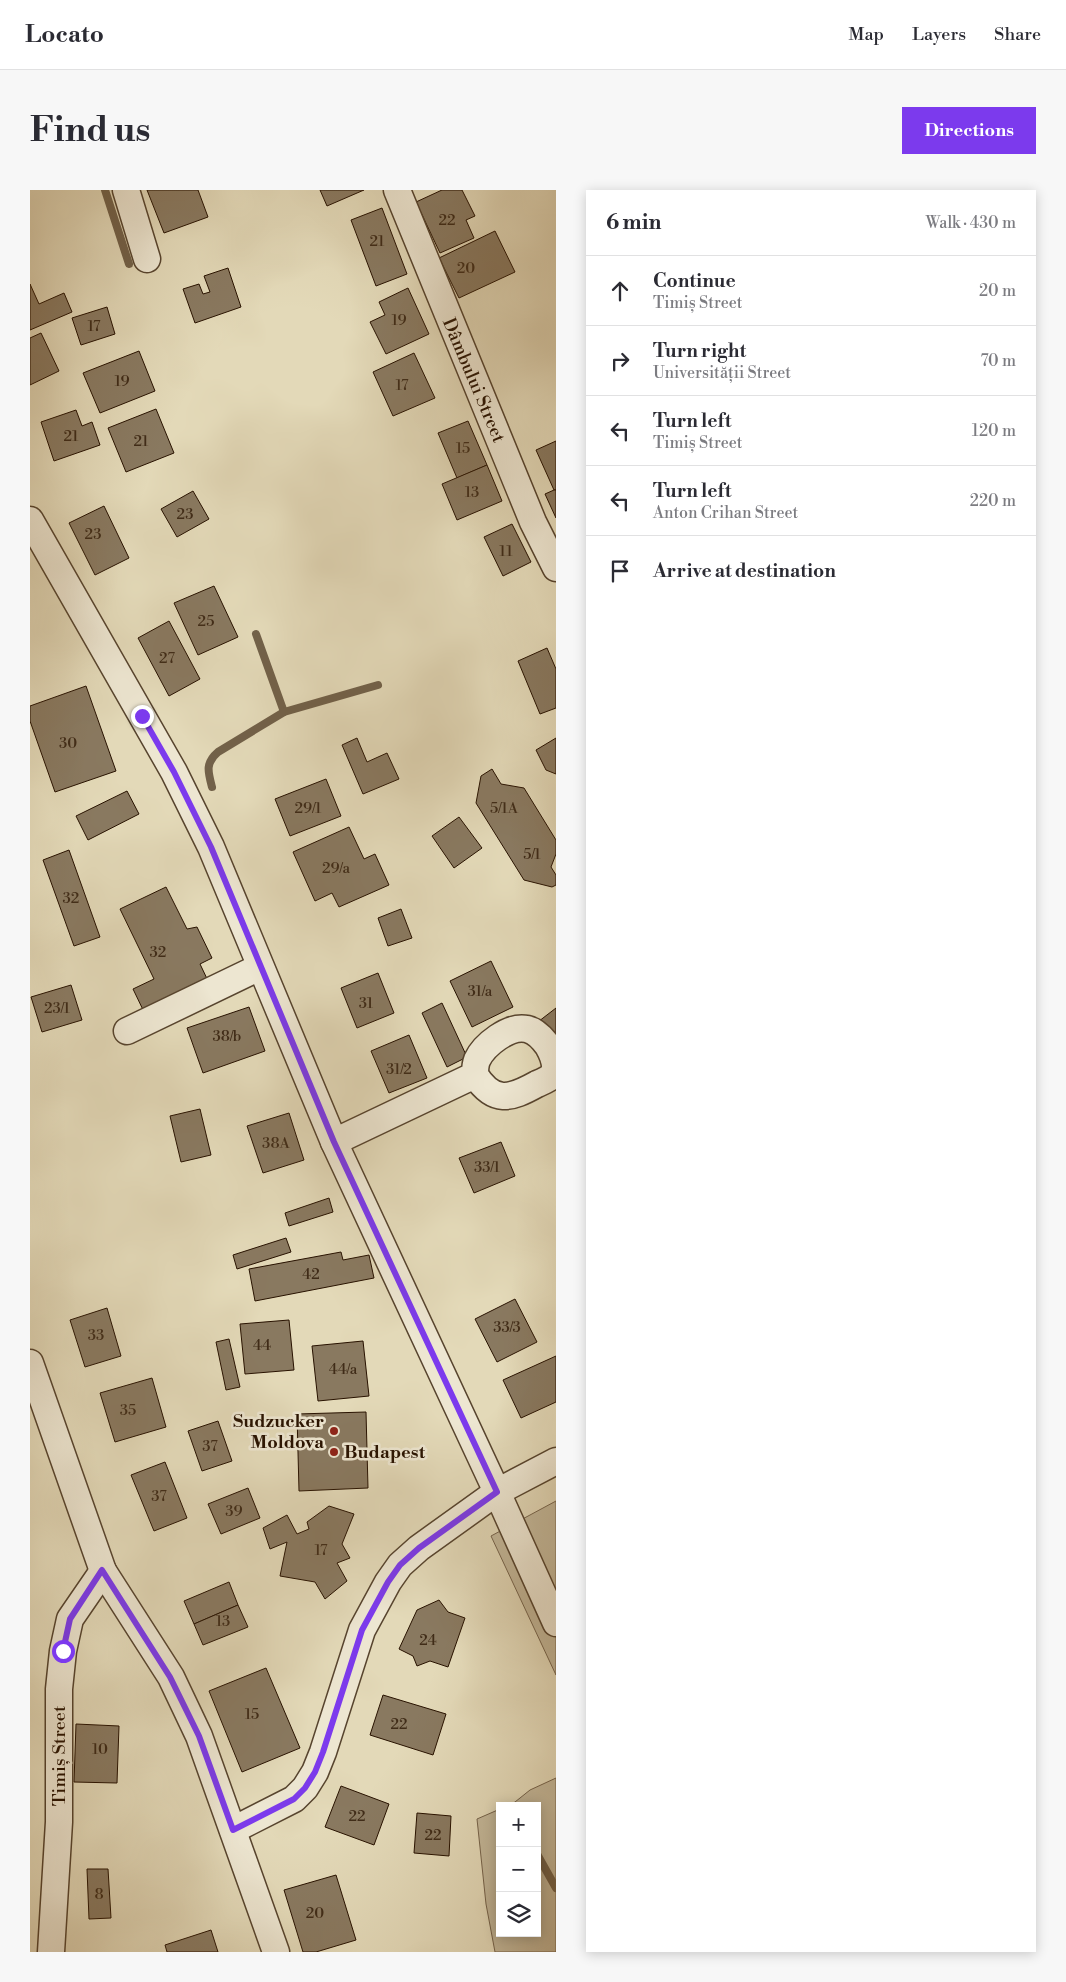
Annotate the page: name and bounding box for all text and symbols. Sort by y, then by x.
text: Locato [25,20,104,50]
text: Map [849,23,884,46]
text: Layers [912,23,966,46]
text: Share [994,23,1041,46]
button: Directions [902,107,1036,154]
text: Find us [30,109,150,152]
text: 6 min [606,210,661,236]
house number: 22 [438,211,456,230]
text: Walk · 430 m [926,213,1016,233]
house number: 21 [369,232,385,251]
house number: 20 [457,259,475,278]
text: Continue [653,269,736,293]
icon: ahead [606,277,634,305]
text: 20 m [979,281,1016,301]
text: Timiș Street [653,293,743,313]
house number: 19 [391,311,407,330]
street label: Dâmbului Street [437,314,510,447]
house number: 17 [87,317,101,336]
text: Turn right [653,339,746,363]
icon: right [606,347,634,375]
text: 70 m [980,351,1016,371]
text: Universității Street [653,363,791,383]
house number: 19 [114,372,130,391]
house number: 17 [395,376,409,395]
text: Turn left [653,409,732,433]
icon: left [606,417,634,445]
text: 120 m [972,421,1016,441]
house number: 21 [63,427,79,446]
house number: 21 [133,432,149,451]
text: Timiș Street [653,433,743,453]
house number: 15 [456,439,470,458]
text: Turn left [653,479,732,503]
house number: 13 [465,483,479,502]
icon: left [606,487,634,515]
text: 220 m [970,491,1016,511]
text: Anton Crihan Street [653,503,798,523]
house number: 23 [177,505,193,524]
house number: 23 [85,525,101,544]
house number: 11 [499,542,513,561]
icon: arrive [606,557,634,585]
text: Arrive at destination [653,559,836,583]
house number: 25 [198,612,214,631]
house number: 27 [159,649,175,668]
route end [131,705,154,728]
house number: 30 [59,734,77,753]
house number: 29/1 [295,799,322,818]
house number: 5/1A [490,799,519,818]
house number: 5/1 [523,845,541,864]
house number: 29/a [322,859,350,878]
house number: 32 [63,889,79,908]
house number: 32 [150,943,166,962]
house number: 31/a [468,982,493,1001]
house number: 31 [359,994,374,1013]
house number: 23/1 [44,999,71,1018]
house number: 38/b [213,1027,241,1046]
house number: 31/2 [386,1060,412,1079]
house number: 38A [262,1134,291,1153]
house number: 33/1 [474,1158,500,1177]
house number: 42 [302,1265,320,1284]
house number: 33/3 [493,1318,521,1337]
house number: 33 [88,1326,104,1345]
house number: 44 [253,1336,271,1355]
house number: 44/a [329,1360,358,1379]
house number: 35 [120,1401,136,1420]
place label: Sudzucker Moldova [233,1410,324,1454]
marker: Sudzucker Moldova [328,1425,340,1437]
house number: 37 [202,1437,218,1456]
place label: Budapest [344,1441,426,1464]
marker: Budapest [328,1446,340,1458]
house number: 37 [151,1487,167,1506]
house number: 39 [225,1502,243,1521]
house number: 17 [314,1541,328,1560]
house number: 13 [216,1612,230,1631]
house number: 24 [419,1631,437,1650]
route start [52,1640,75,1663]
street label: Timiș Street [48,1705,71,1806]
house number: 15 [245,1705,259,1724]
house number: 22 [390,1715,408,1734]
house number: 10 [92,1740,108,1759]
map controls [496,1802,541,1937]
button: + [496,1802,541,1847]
house number: 22 [348,1807,366,1826]
house number: 22 [424,1826,442,1845]
button: − [496,1847,541,1892]
house number: 8 [94,1885,104,1904]
button: layers [496,1892,541,1937]
house number: 20 [306,1904,324,1923]

